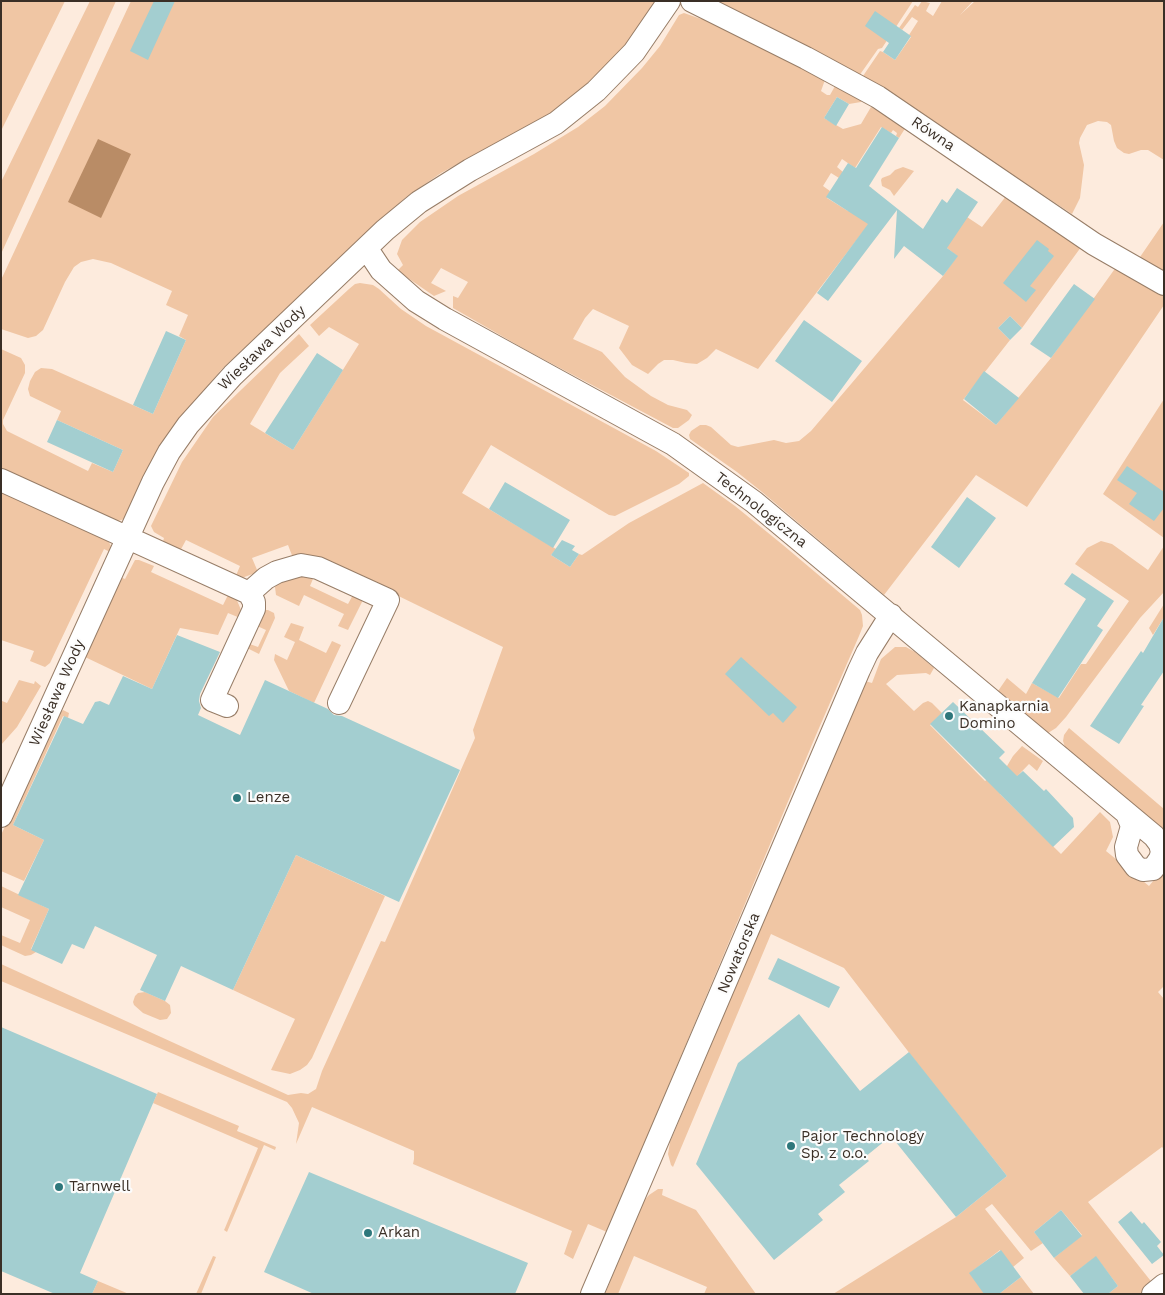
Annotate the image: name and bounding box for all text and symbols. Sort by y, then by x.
street label: Równa [908,113,958,155]
street label: Wiesława Wody [214,302,310,394]
street label: Technologiczna [711,468,811,552]
street label: Wiesława Wody [25,637,89,749]
place label: Kanapkarnia Domino [959,698,1049,733]
marker: Kanapkarnia Domino [943,710,955,722]
place label: Lenze [247,789,290,807]
marker: Lenze [231,792,243,804]
street label: Nowatorska [714,910,764,996]
place label: Pajor Technology Sp. z o.o. [801,1128,924,1163]
marker: Pajor Technology Sp. z o.o. [785,1140,797,1152]
place label: Tarnwell [69,1178,130,1196]
marker: Tarnwell [53,1181,65,1193]
place label: Arkan [378,1224,420,1242]
marker: Arkan [362,1227,374,1239]

